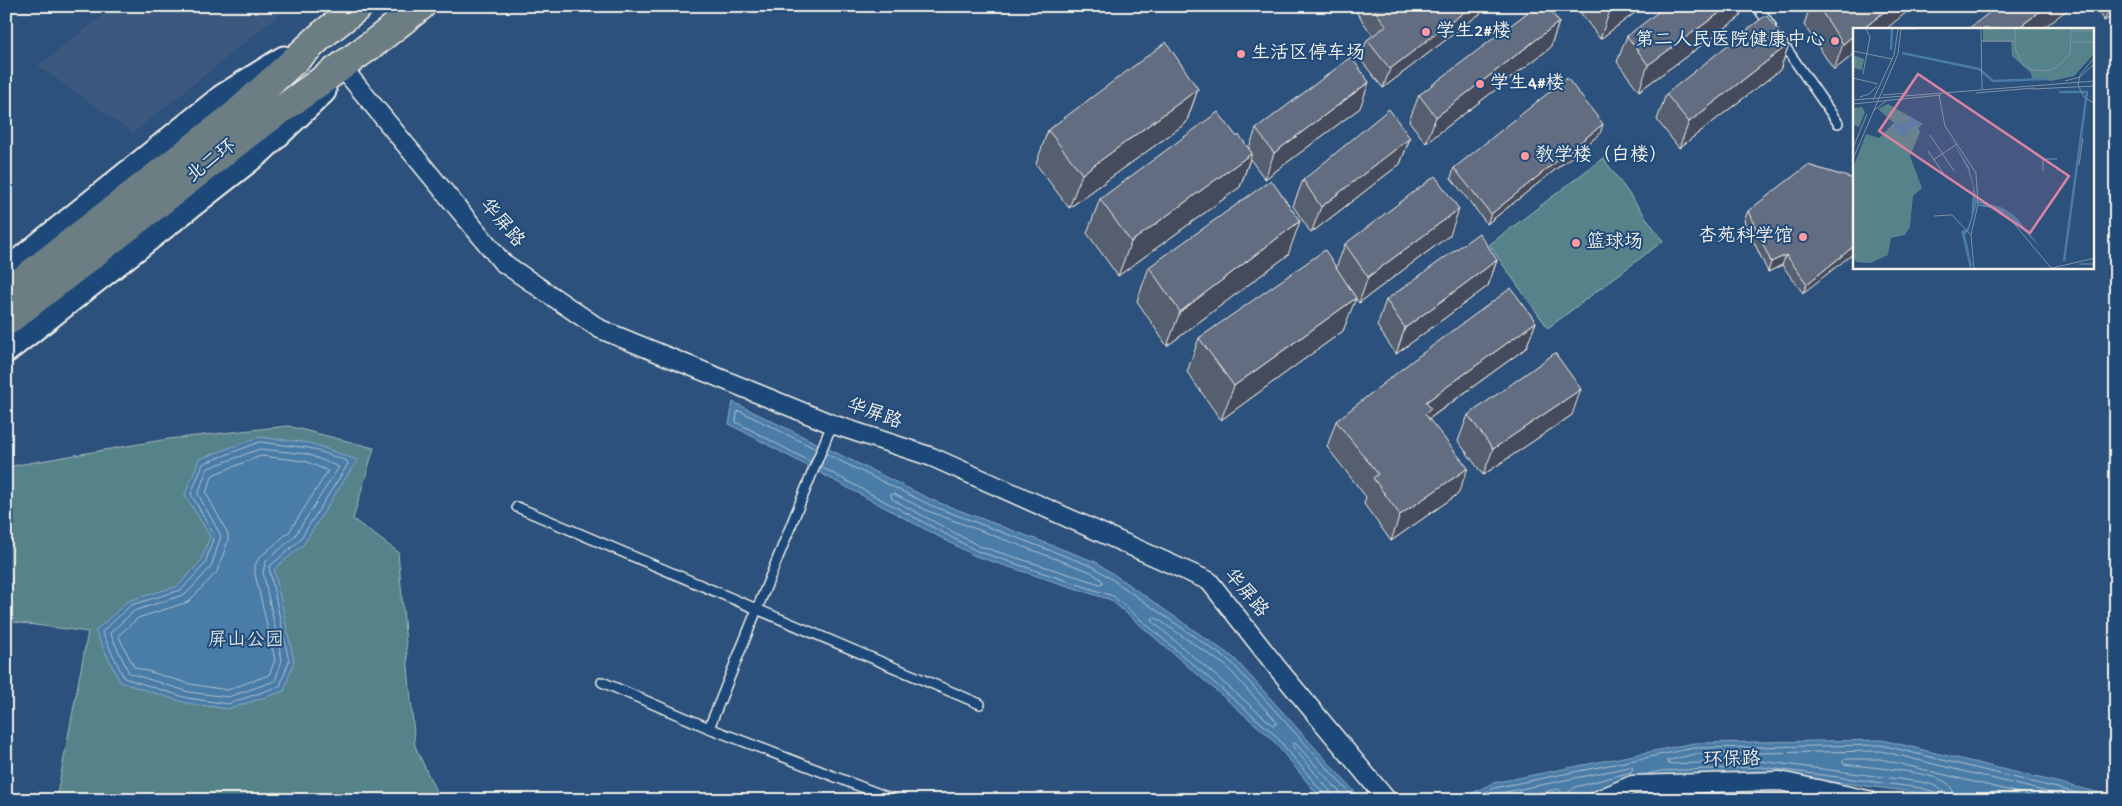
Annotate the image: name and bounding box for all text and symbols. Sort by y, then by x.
place label: 学生2#楼 [1436,20,1511,44]
marker: 学生2#楼 [1420,26,1432,38]
inset map [1853,28,2094,269]
place label: 第二人民医院健康中心 [1635,29,1825,53]
marker: 第二人民医院健康中心 [1829,35,1841,47]
place label: 生活区停车场 [1251,42,1365,66]
marker: 生活区停车场 [1235,48,1247,60]
place label: 学生4#楼 [1490,72,1565,96]
marker: 学生4#楼 [1474,78,1486,90]
street label: 北二环 [182,135,242,189]
place label: 教学楼（白楼） [1535,144,1668,168]
marker: 教学楼（白楼） [1519,150,1531,162]
street label: 华屏路 [474,194,529,253]
place label: 杏苑科学馆 [1698,225,1793,249]
place label: 篮球场 [1586,231,1643,255]
marker: 杏苑科学馆 [1797,231,1809,243]
marker: 篮球场 [1570,237,1582,249]
street label: 华屏路 [843,394,905,435]
street label: 华屏路 [1218,564,1273,623]
park label: 屏山公园 [208,630,284,653]
street label: 环保路 [1703,748,1761,773]

